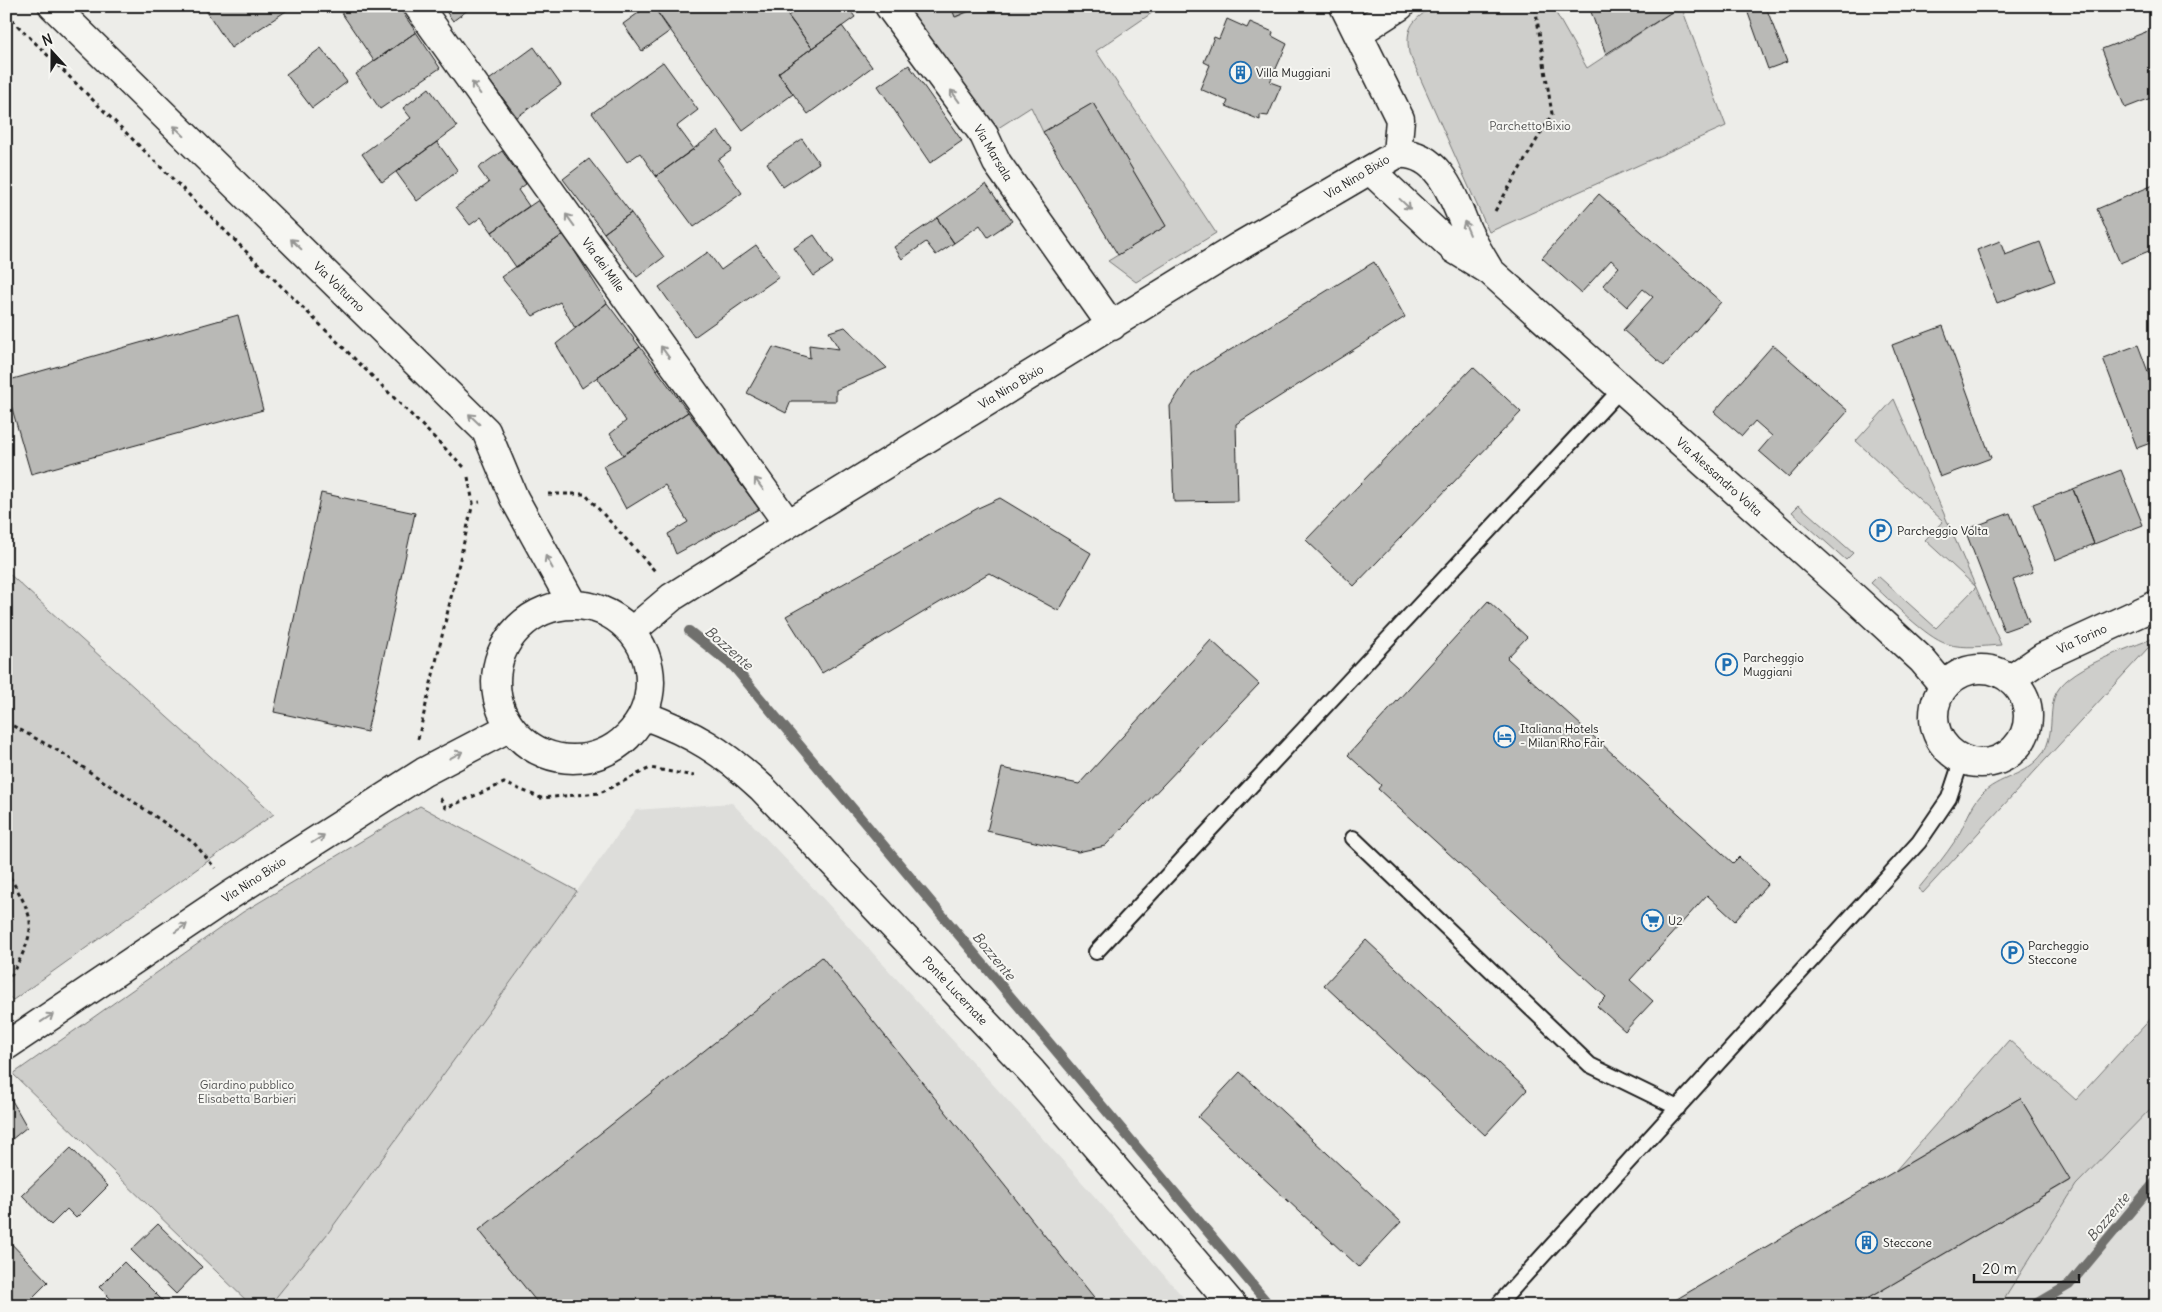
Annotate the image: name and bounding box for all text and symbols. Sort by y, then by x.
north arrow [28,28,78,78]
text: N [40,30,55,50]
building icon: Villa Muggiani [1228,61,1252,85]
place label: Villa Muggiani [1256,65,1330,80]
one-way arrow [471,81,481,95]
one-way arrow [950,89,960,103]
park label: Parchetto Bixio [1489,118,1571,133]
street label: Via Marsala [971,122,1016,184]
one-way arrow [174,125,186,137]
street label: Via Nino Bixio [1321,151,1392,202]
one-way arrow [1398,198,1411,210]
one-way arrow [565,213,575,227]
one-way arrow [1462,221,1471,237]
street label: Via dei Mille [579,235,628,295]
one-way arrow [289,238,302,250]
street label: Via Volturno [310,258,368,315]
one-way arrow [660,345,670,359]
street label: Via Nino Bixio [975,361,1046,412]
one-way arrow [468,413,480,425]
street label: Via Alessandro Volta [1673,434,1765,519]
one-way arrow [754,478,765,491]
parking icon: Parcheggio Volta [1869,519,1893,543]
place label: Parcheggio Volta [1897,523,1988,538]
one-way arrow [544,555,554,570]
street label: Via Torino [2054,620,2109,657]
water label: Bozzente [701,622,758,675]
place label: Parcheggio Muggiani [1743,650,1804,679]
parking icon: Parcheggio Muggiani [1715,653,1739,677]
place label: Italiana Hotels - Milan Rho Fair [1520,721,1605,750]
hotel icon: Italiana Hotels - Milan Rho Fair [1492,724,1516,748]
one-way arrow [449,750,464,760]
one-way arrow [310,834,324,844]
street label: Via Nino Bixio [219,853,289,906]
supermarket icon: U2 [1640,909,1664,933]
place label: U2 [1668,913,1683,928]
one-way arrow [174,923,188,933]
water label: Bozzente [969,928,1020,985]
place label: Parcheggio Steccone [2028,938,2089,967]
parking icon: Parcheggio Steccone [2000,941,2024,965]
street label: Ponte Lucernate [920,953,991,1028]
one-way arrow [39,1013,53,1023]
park label: Giardino pubblico Elisabetta Barbieri [198,1077,296,1106]
water label: Bozzente [2083,1188,2134,1245]
building icon: Steccone [1855,1231,1879,1255]
place label: Steccone [1883,1235,1932,1250]
scale bar [1974,1252,2080,1284]
text: 20 m [1982,1259,2017,1278]

